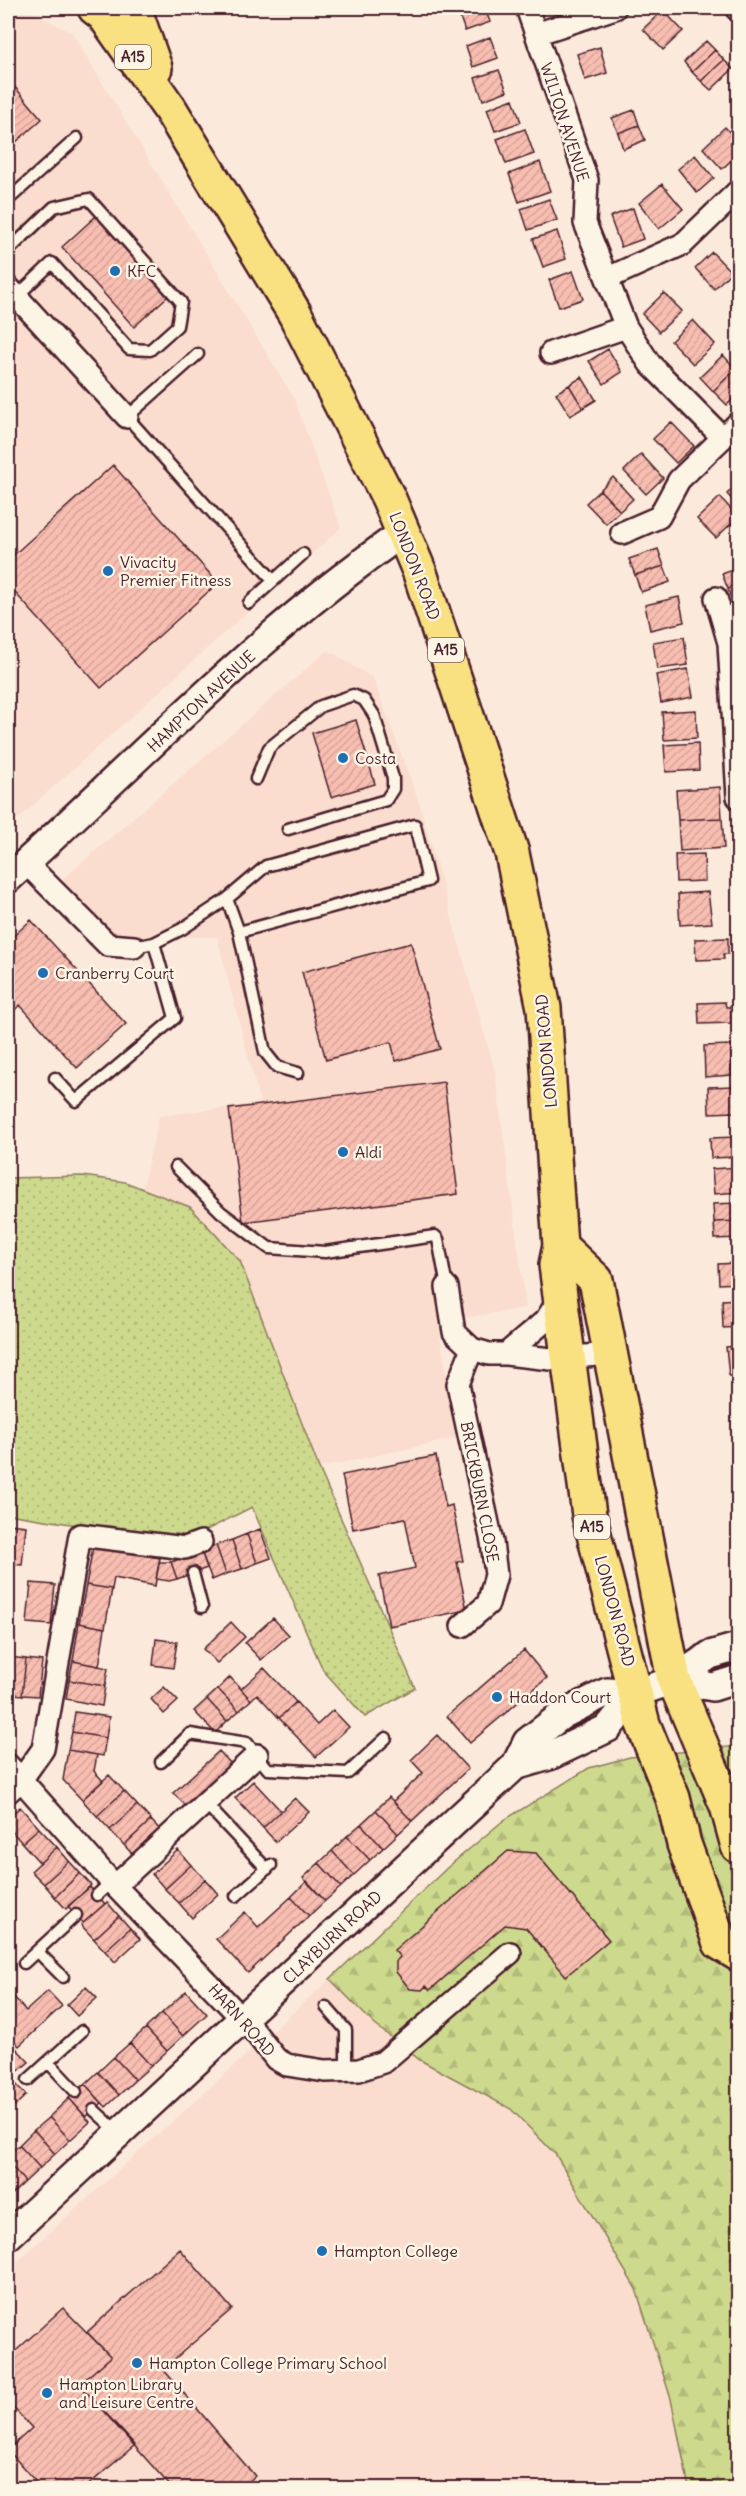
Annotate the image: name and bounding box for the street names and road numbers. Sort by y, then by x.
road number: A15 [115,45,151,69]
street label: WILTON AVENUE [536,60,594,184]
street label: LONDON ROAD [385,509,445,623]
road number: A15 [428,638,464,662]
street label: HAMPTON AVENUE [143,646,259,756]
street label: LONDON ROAD [531,993,561,1109]
street label: BRICKBURN CLOSE [456,1420,504,1564]
road number: A15 [574,1515,610,1539]
street label: LONDON ROAD [591,1553,639,1669]
street label: CLAYBURN ROAD [278,1886,386,1988]
street label: HARN ROAD [204,1980,280,2060]

